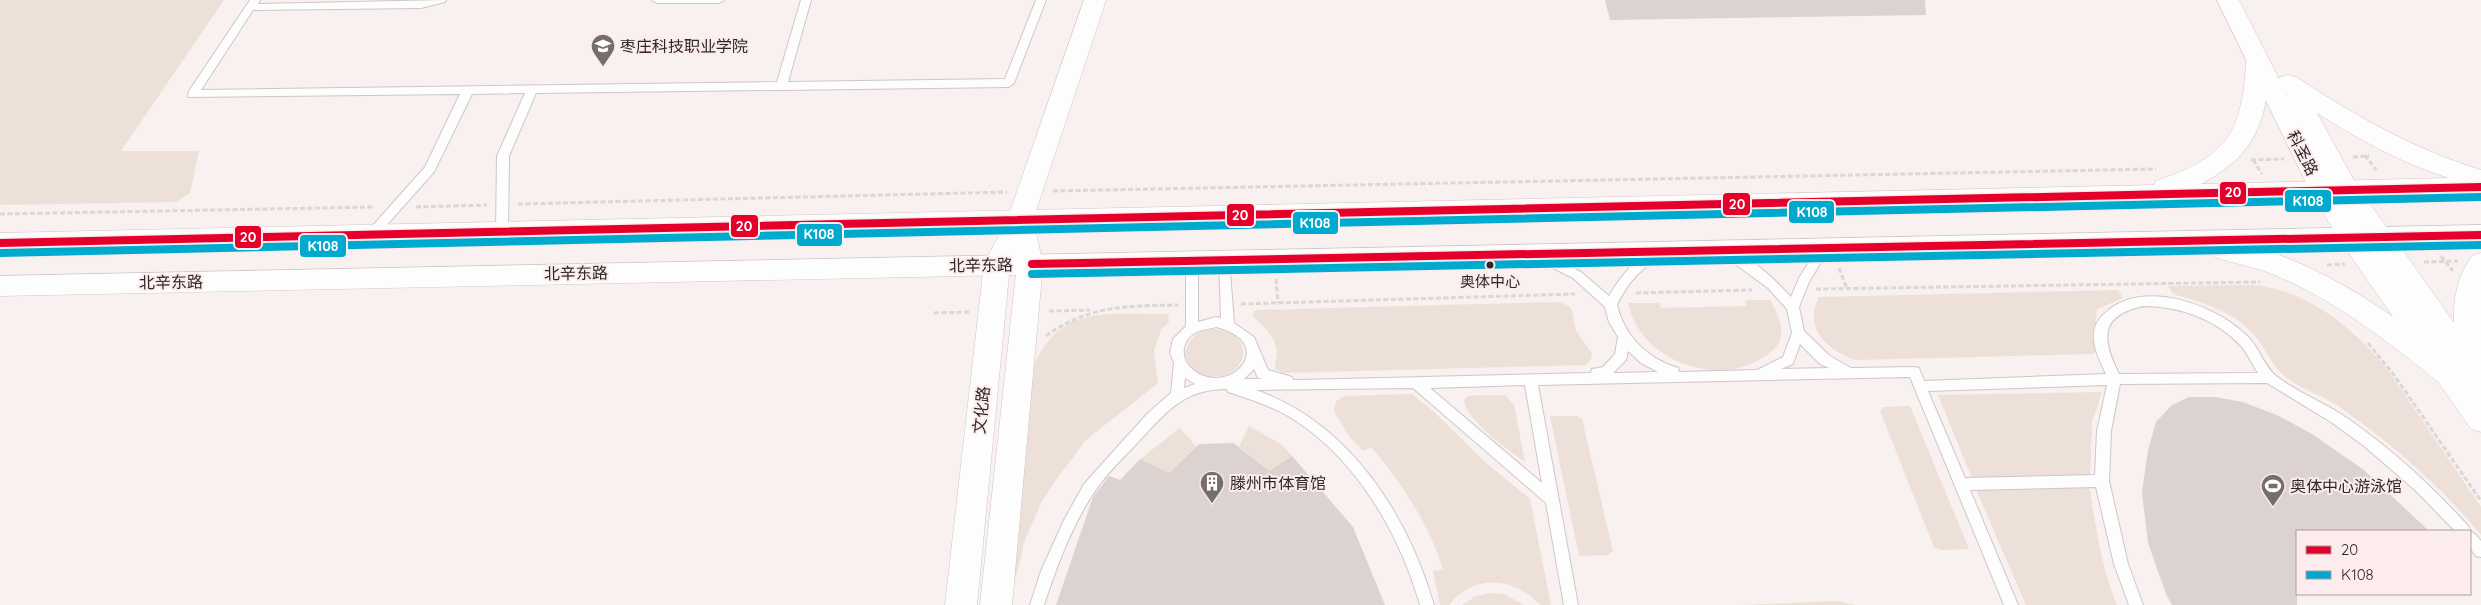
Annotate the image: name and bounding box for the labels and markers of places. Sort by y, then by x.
school or university icon: 枣庄科技职业学院 [590,33,616,67]
place label: 枣庄科技职业学院 [620,36,748,56]
marker: 奥体中心 [1485,260,1495,270]
place label: 奥体中心 [1460,272,1520,291]
building icon: 滕州市体育馆 [1199,470,1225,504]
place label: 滕州市体育馆 [1230,473,1326,493]
sports icon: 奥体中心游泳馆 [2260,473,2286,507]
place label: 奥体中心游泳馆 [2290,476,2402,496]

